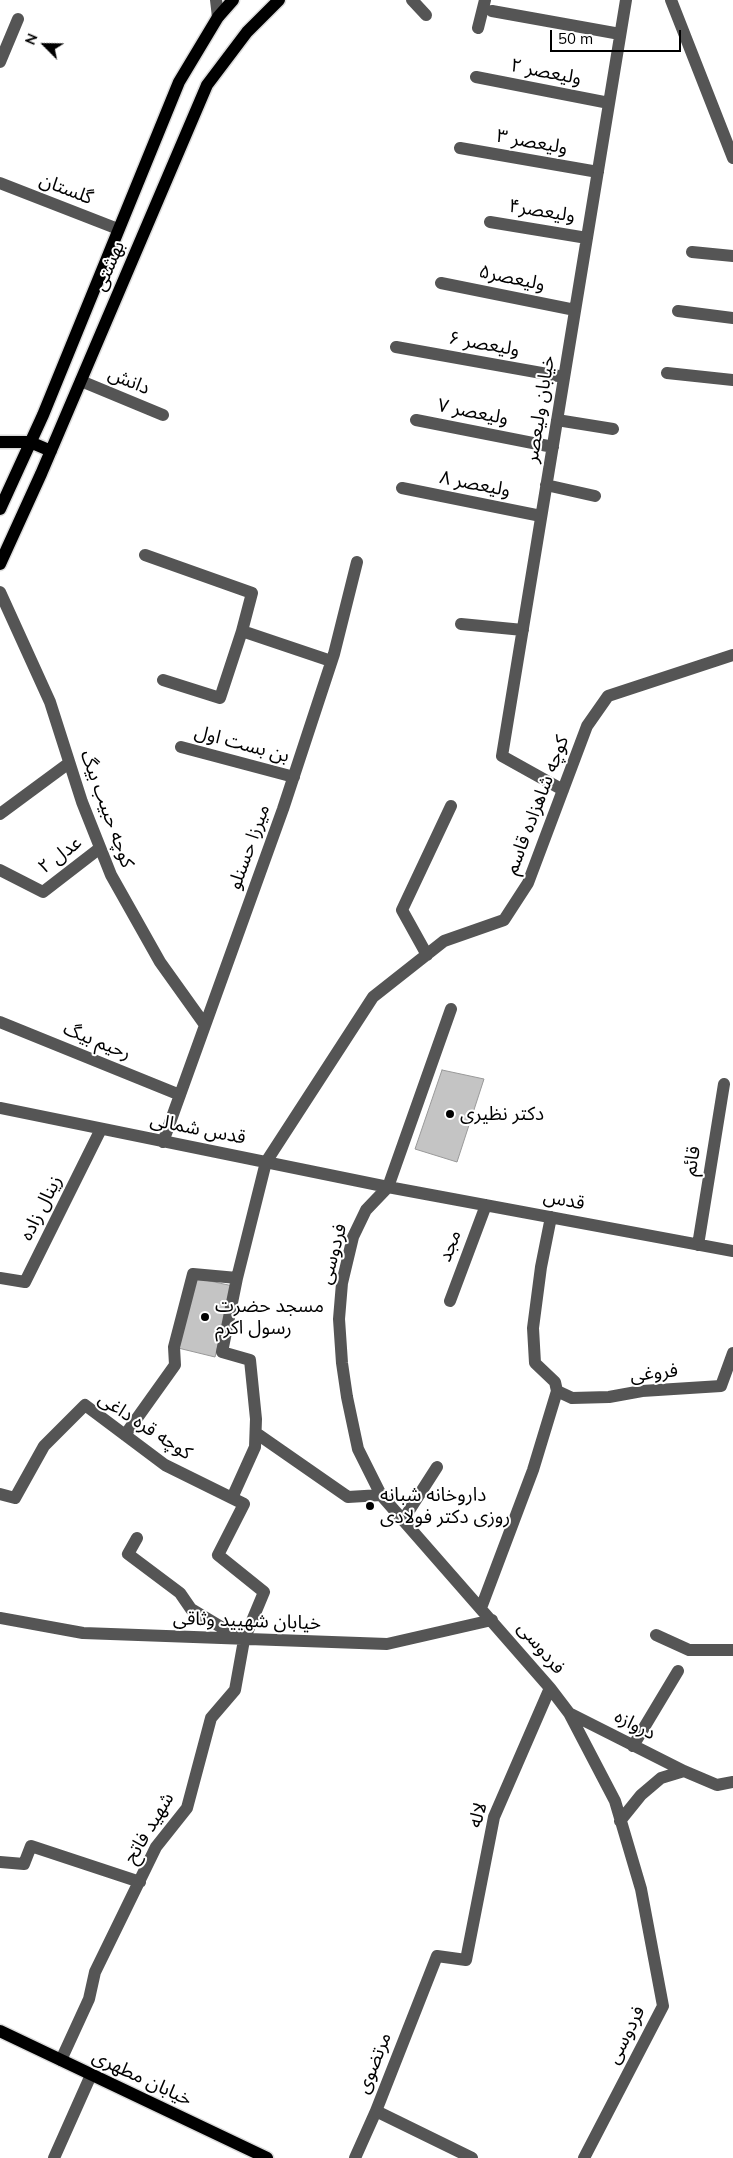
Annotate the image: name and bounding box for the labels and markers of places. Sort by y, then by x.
place label: دکتر نظیری [460,1103,544,1125]
marker: دکتر نظیری [444,1108,456,1120]
place label: مسجد حضرت رسول اکرم [215,1295,324,1339]
marker: مسجد حضرت رسول اکرم [199,1311,211,1323]
place label: داروخانه شبانه روزی دکتر فولادی [380,1484,510,1528]
marker: داروخانه شبانه روزی دکتر فولادی [364,1500,376,1512]

